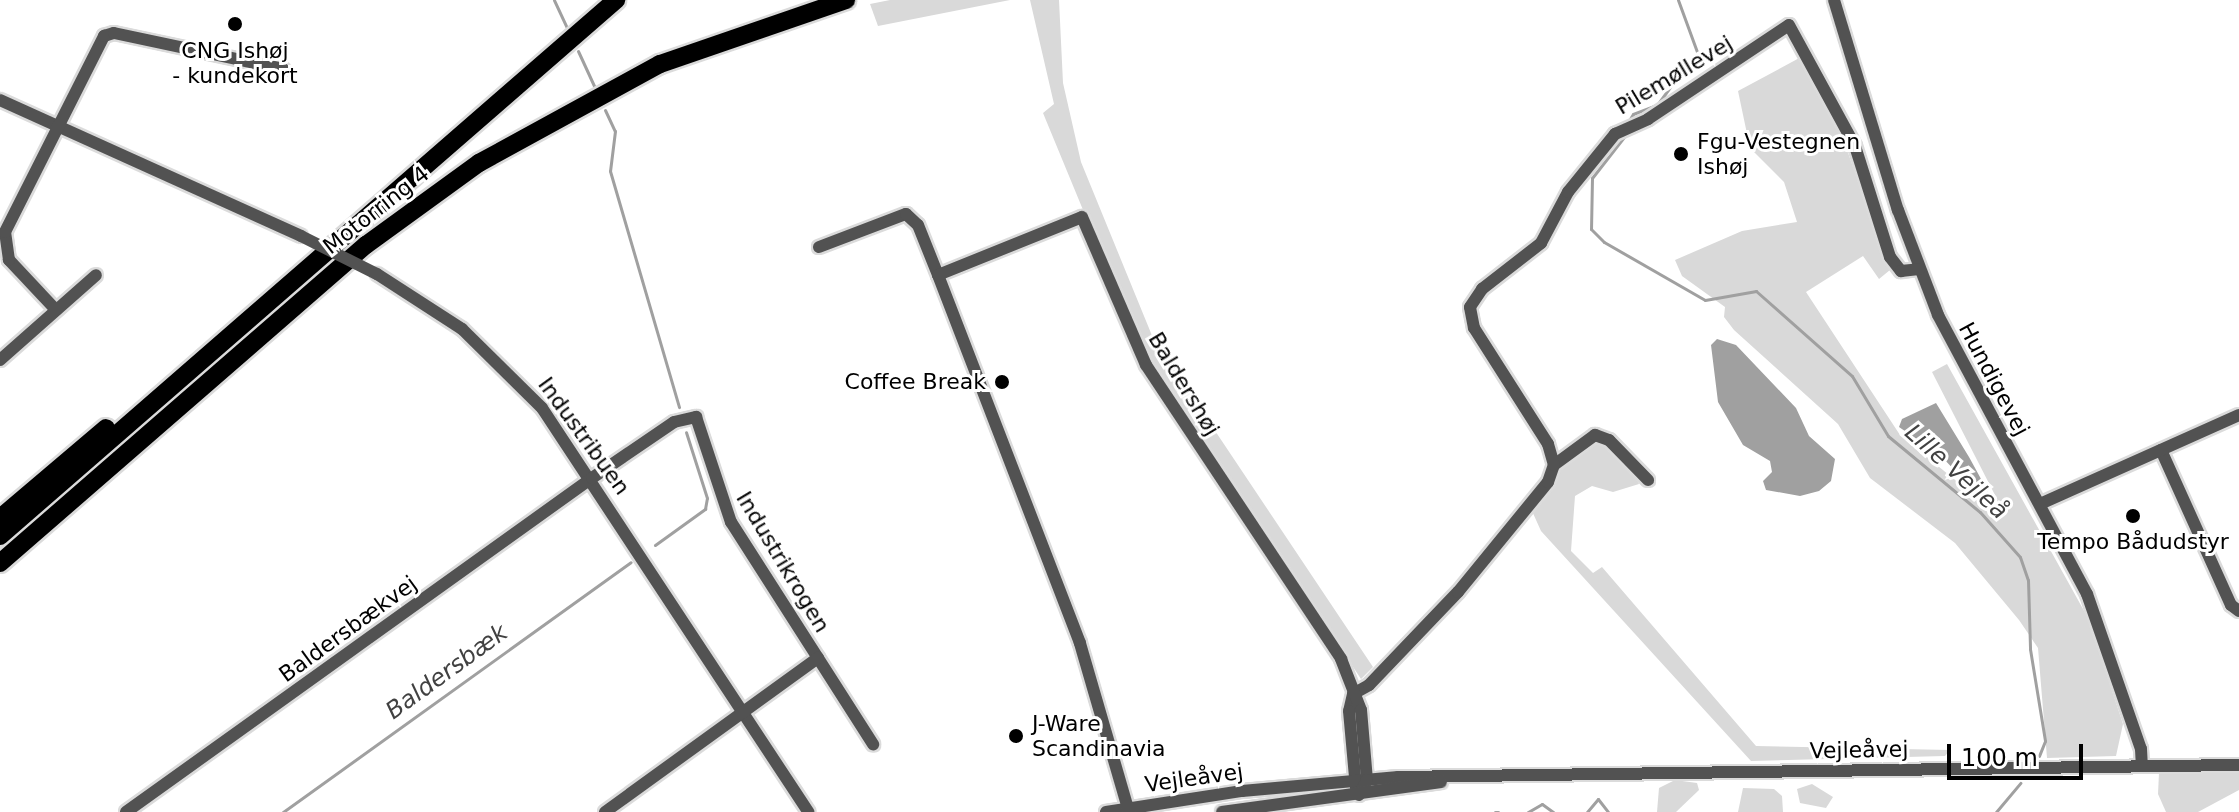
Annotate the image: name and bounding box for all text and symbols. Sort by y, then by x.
marker: CNG Ishøj - kundekort [226,15,244,33]
street label: Pilemøllevej [1611,30,1737,120]
place label: CNG Ishøj - kundekort [172,37,298,88]
place label: Fgu-Vestegnen Ishøj [1697,128,1860,180]
marker: Fgu-Vestegnen Ishøj [1672,145,1690,163]
street label: Motorring 4 [318,160,434,260]
street label: Hundigevej [1953,318,2035,440]
street label: Baldershøj [1143,327,1225,441]
place label: Coffee Break [845,369,986,395]
street label: Industribuen [532,372,636,500]
marker: Coffee Break [993,373,1011,391]
water label: Lille Vejleå [1899,418,2013,526]
street label: Industrikrogen [731,487,835,637]
marker: Tempo Bådudstyr [2124,507,2142,525]
place label: Tempo Bådudstyr [2037,529,2229,555]
street label: Baldersbækvej [274,570,422,688]
water label: Baldersbæk [381,618,513,726]
place label: J-Ware Scandinavia [1032,710,1166,762]
marker: J-Ware Scandinavia [1007,727,1025,745]
scale bar [1951,728,2087,778]
street label: Vejleåvej [1809,736,1909,764]
text: 100 m [1961,744,2038,772]
street label: Vejleåvej [1143,758,1245,798]

